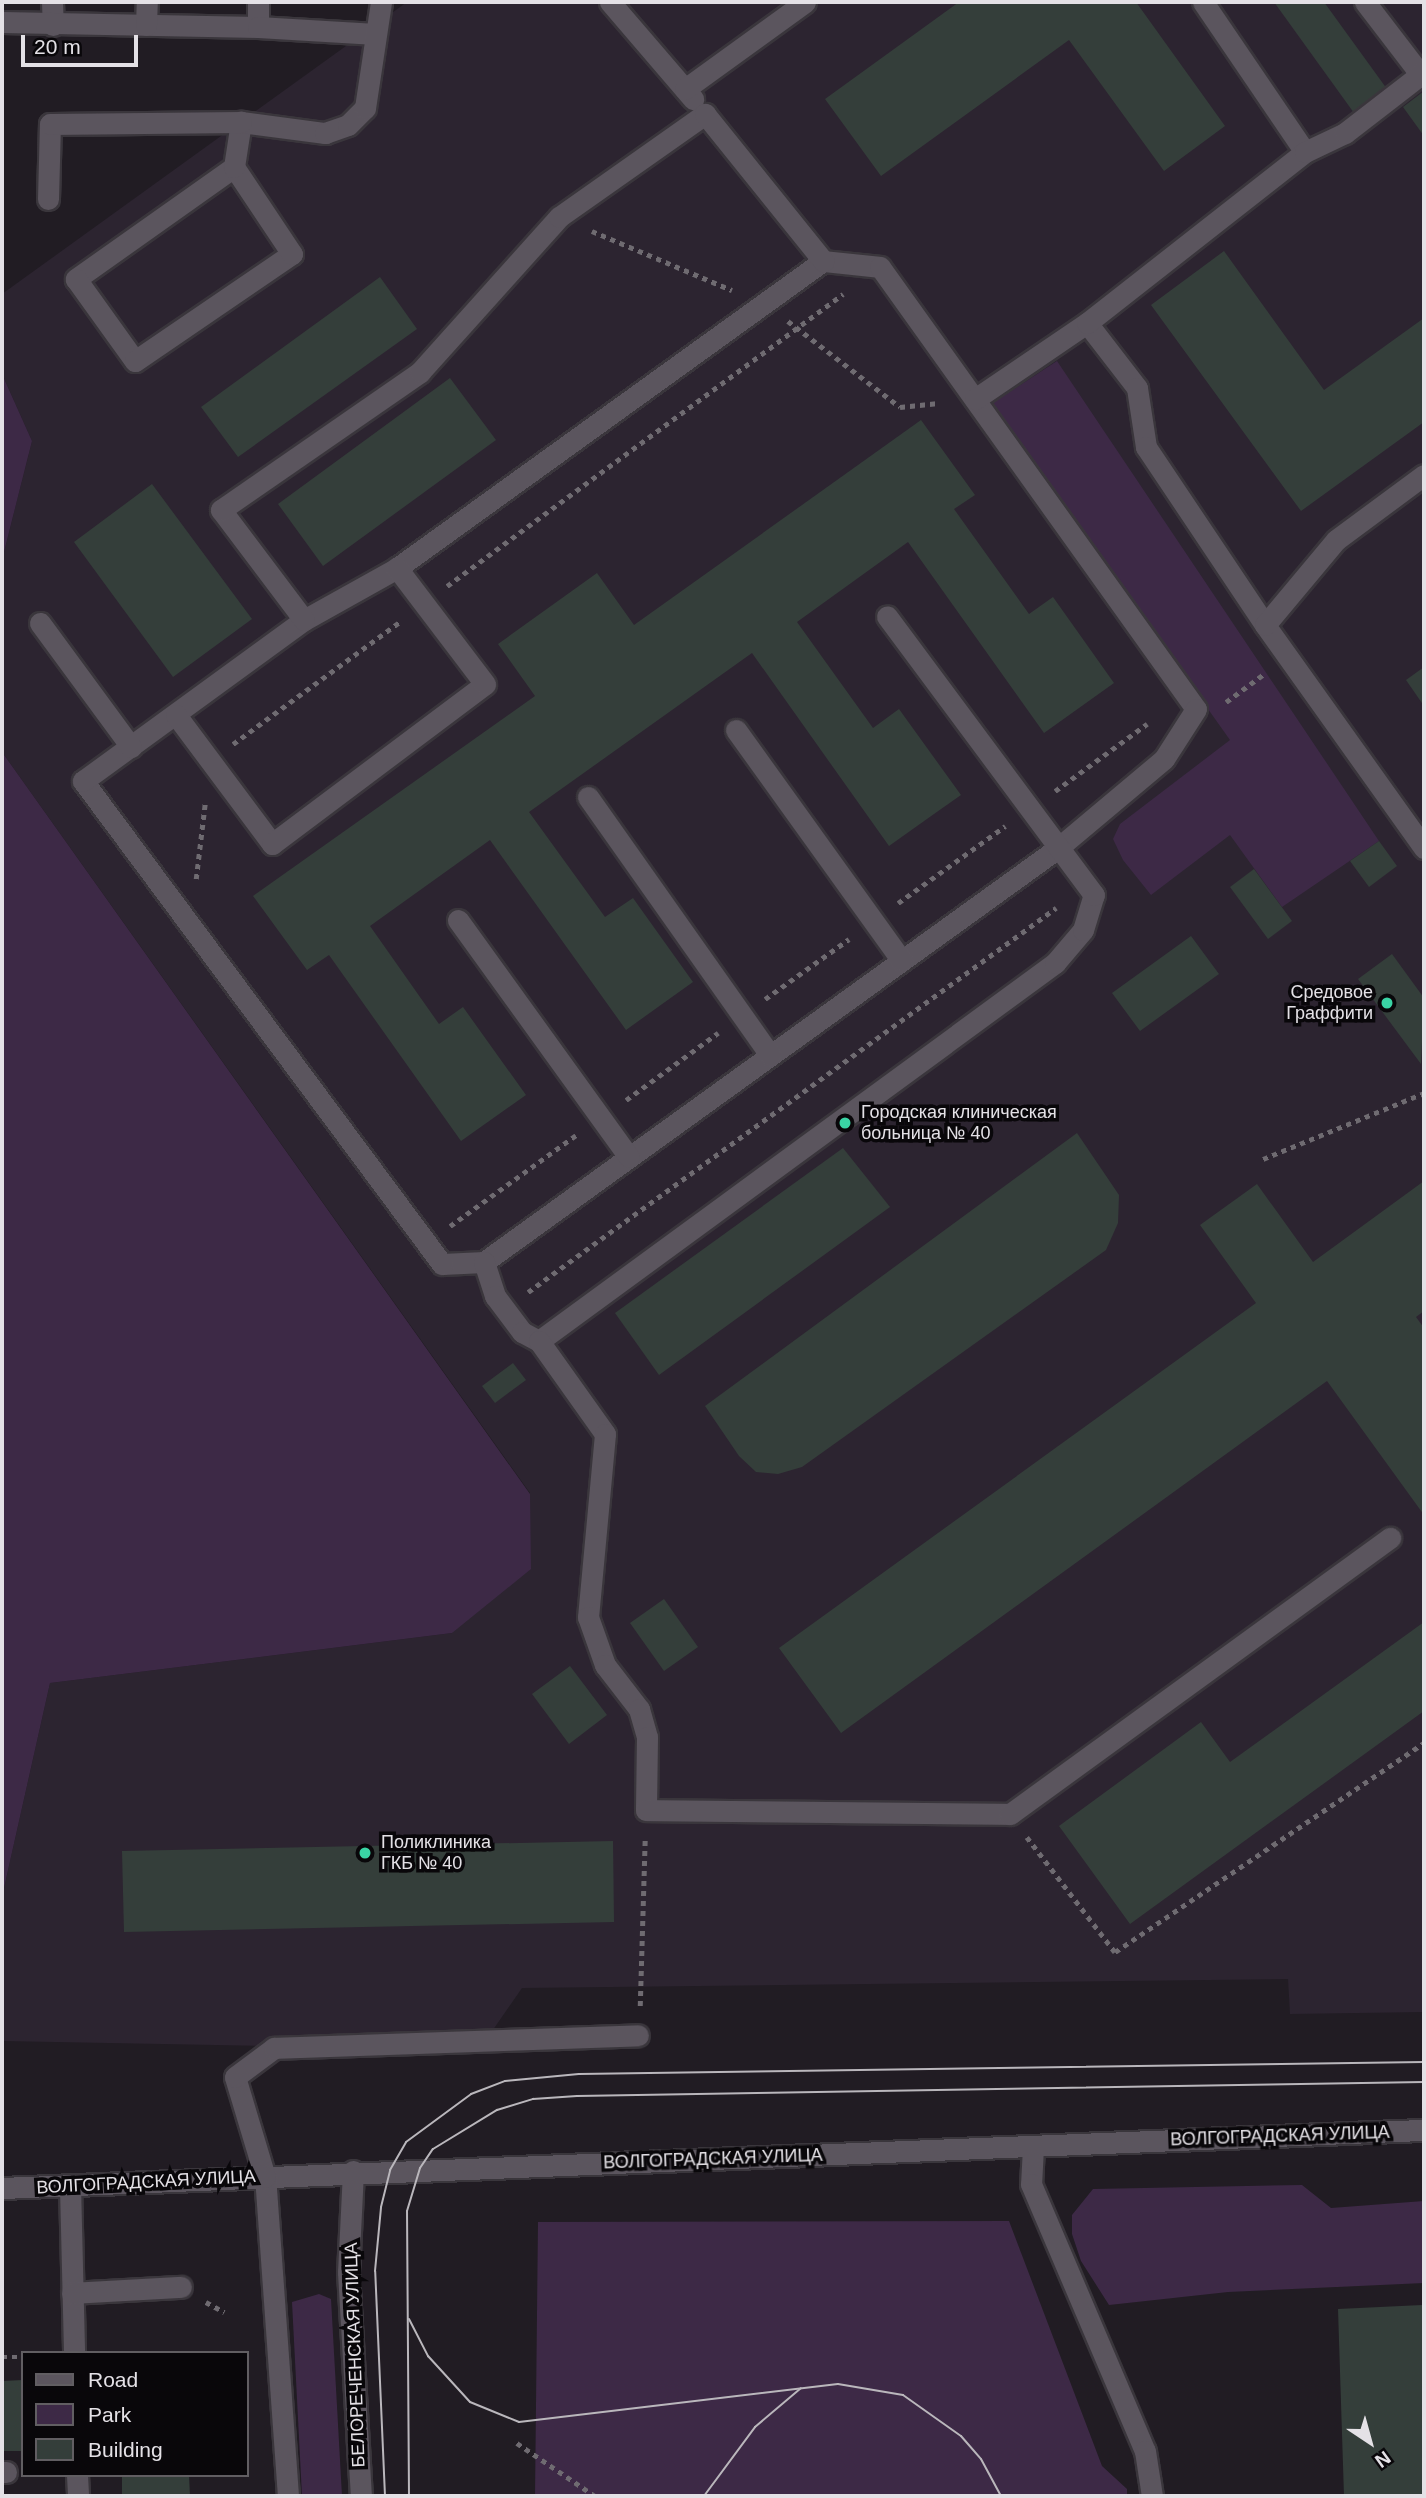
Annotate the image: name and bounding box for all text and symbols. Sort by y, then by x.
scale bar [24,21,142,65]
text: 20 m [34,35,81,58]
place label: Средовое Граффити [1286,982,1373,1024]
marker: Средовое Граффити [1379,995,1395,1011]
place label: Городская клиническая больница № 40 [861,1102,1057,1144]
marker: Городская клиническая больница № 40 [835,1113,855,1133]
place label: Поликлиника ГКБ № 40 [381,1832,491,1874]
marker: Поликлиника ГКБ № 40 [355,1843,375,1863]
street label: ВОЛГОГРАДСКАЯ УЛИЦА [1170,2121,1390,2151]
street label: ВОЛГОГРАДСКАЯ УЛИЦА [603,2144,823,2174]
street label: ВОЛГОГРАДСКАЯ УЛИЦА [36,2165,256,2199]
street label: БЕЛОРЕЧЕНСКАЯ УЛИЦА [340,2242,370,2468]
legend [21,2351,248,2477]
text: Road [88,2368,138,2391]
text: Park [88,2403,131,2426]
north arrow [1335,2407,1405,2477]
text: Building [88,2438,163,2461]
text: N [1371,2447,1394,2472]

